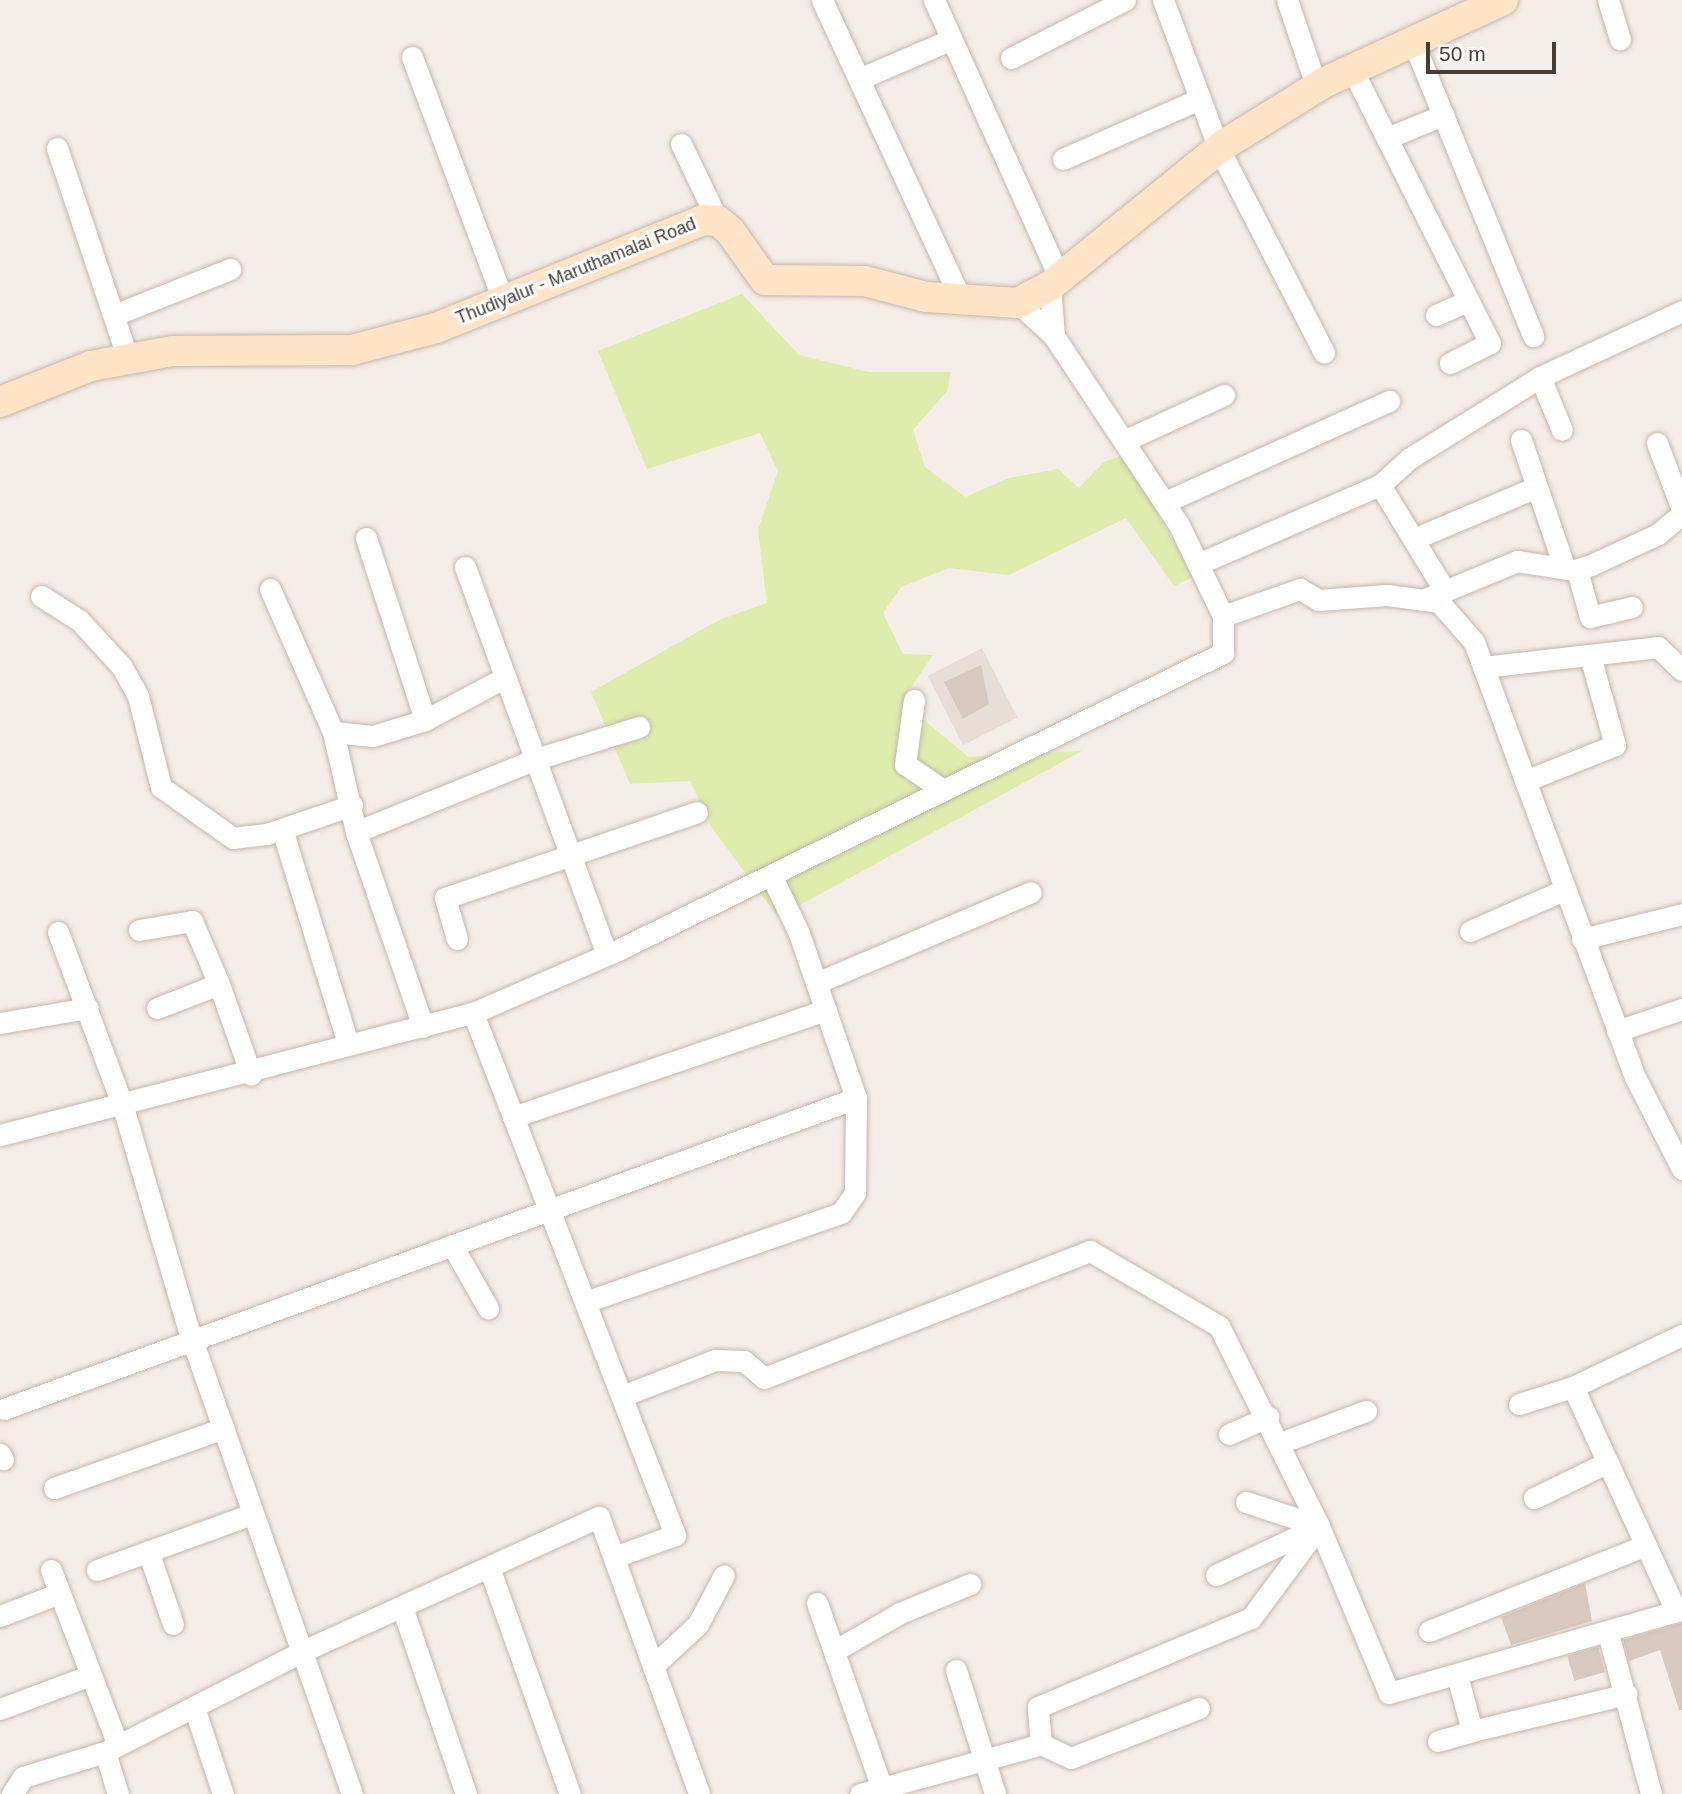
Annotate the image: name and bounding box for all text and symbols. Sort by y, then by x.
scale bar [1430,28,1560,72]
text: 50 m [1439,42,1486,65]
street label: Thudiyalur - Maruthamalai Road [453,213,699,329]

